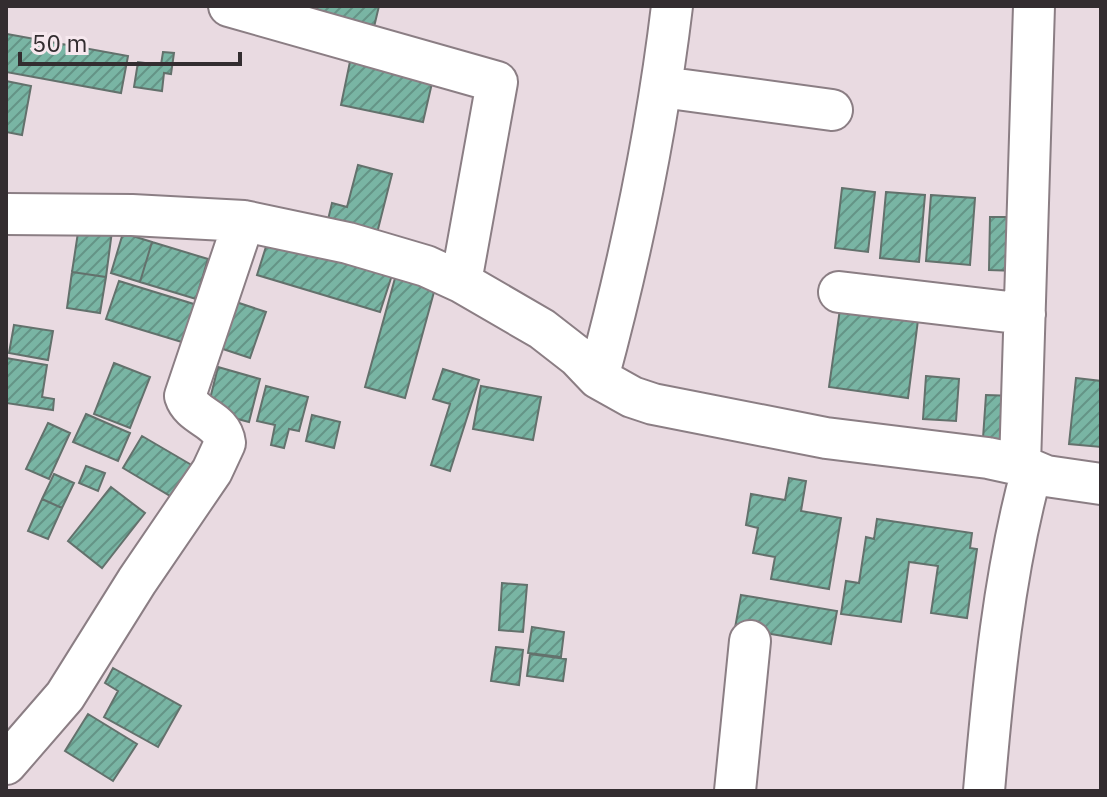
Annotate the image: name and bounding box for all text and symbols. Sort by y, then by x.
scale bar [20,16,240,66]
text: 50 m [32,27,87,59]

